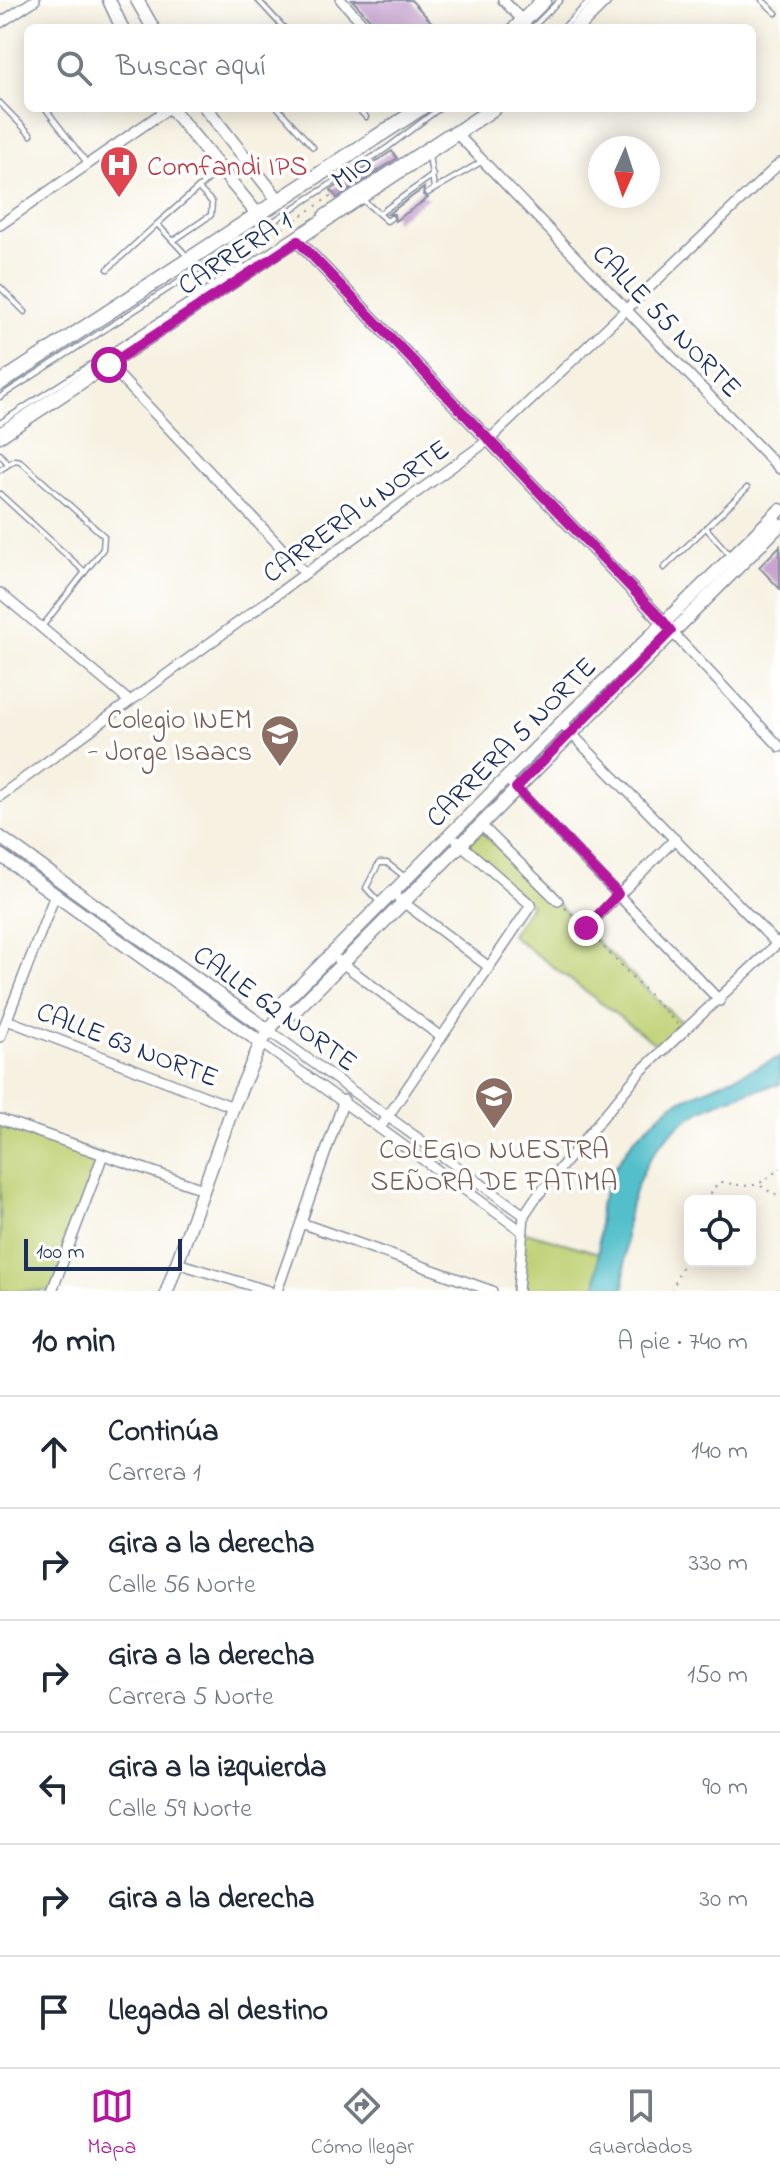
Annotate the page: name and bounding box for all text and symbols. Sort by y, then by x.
search box [24,24,756,112]
icon: search [52,46,96,90]
text: Buscar aquí [116,46,266,90]
north arrow [588,136,660,208]
hospital icon: Comfandi IPS [98,144,140,199]
street label: MIO [324,144,382,202]
place label: Comfandi IPS [147,148,307,189]
street label: CARRERA 1 [171,203,301,307]
street label: CALLE 55 NORTE [581,236,750,409]
route start [91,347,127,383]
street label: CARRERA 4 NORTE [255,431,459,595]
street label: CARRERA 5 NORTE [418,649,607,838]
place label: Colegio INEM - Jorge Isaacs [88,701,252,774]
school or university icon: Colegio INEM - Jorge Isaacs [259,713,301,768]
route end [568,910,604,946]
street label: CALLE 62 NORTE [183,936,365,1084]
street label: CALLE 63 NORTE [30,993,224,1100]
school or university icon: COLEGIO NUESTRA SEÑORA DE FATIMA [473,1075,515,1130]
place label: COLEGIO NUESTRA SEÑORA DE FATIMA [370,1131,618,1204]
map controls [684,1195,756,1267]
button: locate [684,1195,756,1267]
scale bar [24,1235,182,1271]
text: 100 m [36,1237,85,1269]
text: 10 min [32,1318,115,1368]
text: A pie · 740 m [617,1324,748,1362]
text: Continúa [108,1411,218,1455]
icon: ahead [32,1430,76,1474]
text: 140 m [691,1433,748,1471]
text: Carrera 1 [108,1455,201,1493]
text: Gira a la derecha [108,1523,314,1567]
icon: right [32,1542,76,1586]
text: 330 m [689,1545,748,1583]
text: Calle 56 Norte [108,1567,256,1605]
text: Gira a la derecha [108,1635,314,1679]
icon: right [32,1654,76,1698]
text: 150 m [687,1657,748,1695]
text: Carrera 5 Norte [108,1679,274,1717]
text: Gira a la izquierda [108,1747,326,1791]
icon: left [32,1766,76,1810]
text: 90 m [702,1769,748,1807]
text: Calle 59 Norte [108,1791,252,1829]
icon: right [32,1878,76,1922]
text: Gira a la derecha [108,1878,314,1922]
text: 30 m [699,1881,748,1919]
icon: arrive [32,1990,76,2034]
text: Llegada al destino [108,1990,328,2034]
tab: Mapa [87,2084,136,2164]
tab: Cómo llegar [311,2084,414,2164]
tab: Guardados [589,2084,693,2164]

